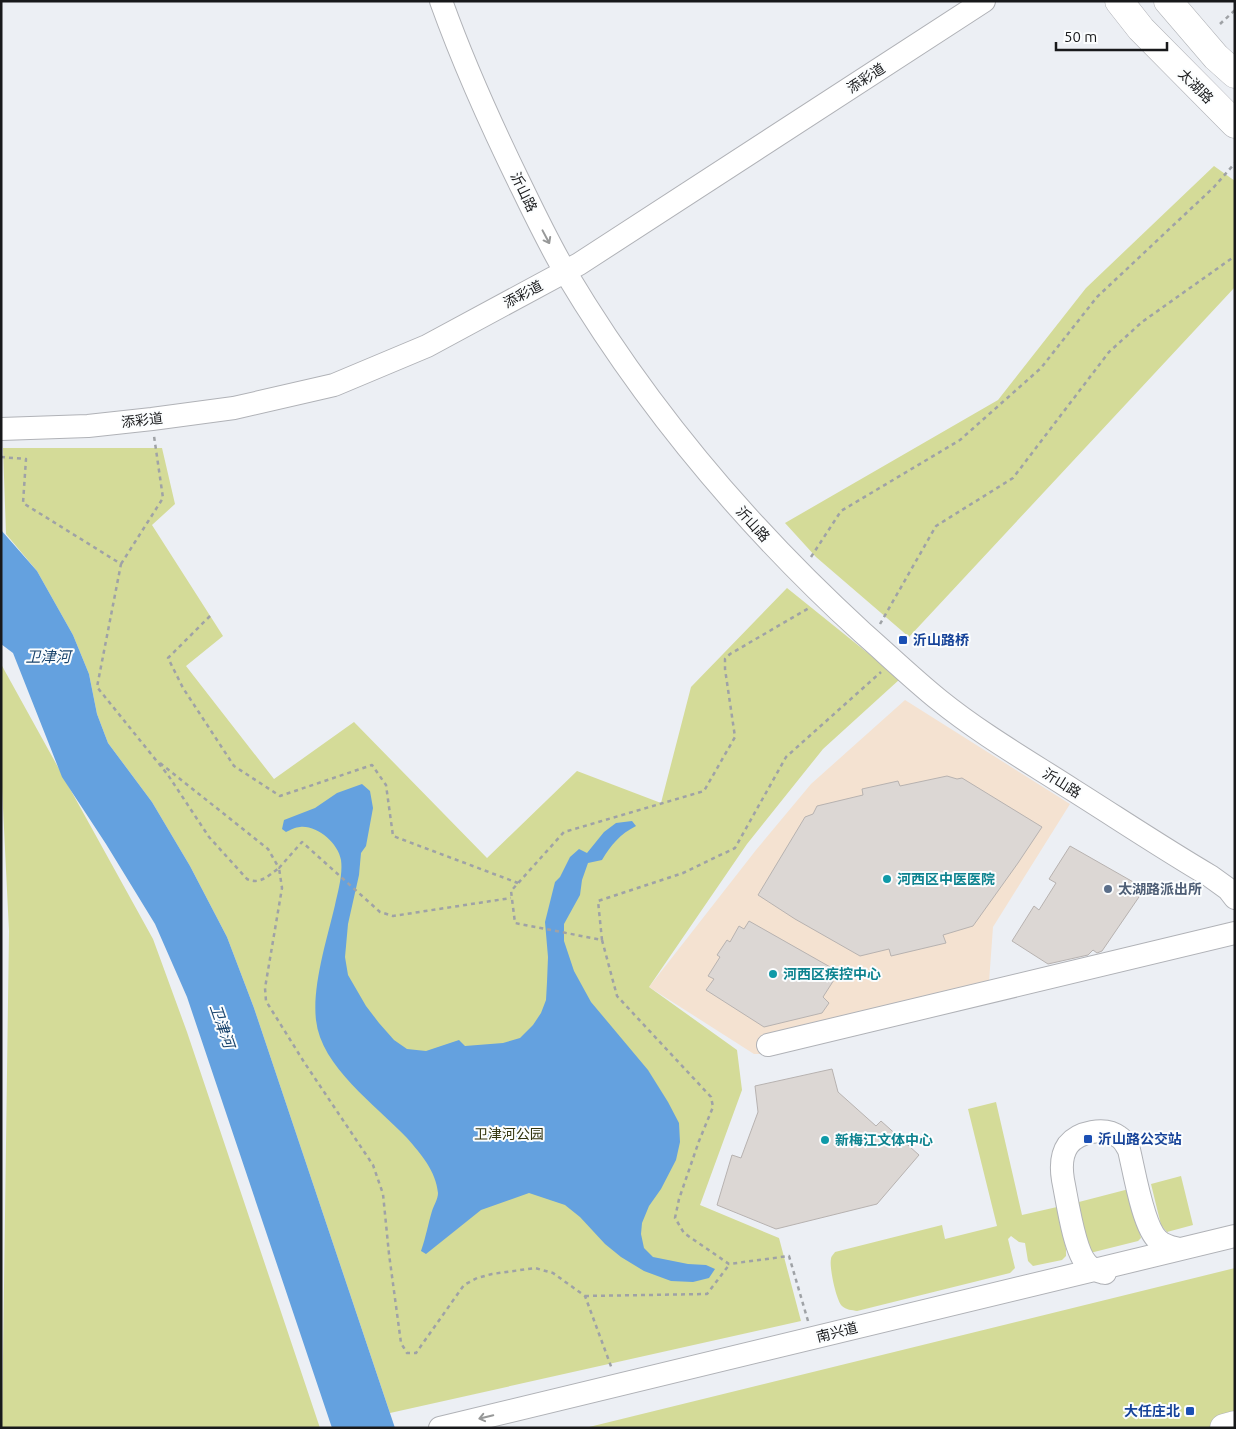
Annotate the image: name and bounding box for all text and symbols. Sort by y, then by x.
scale bar [1056,20,1167,52]
text: 50 m [1064,28,1097,45]
street label: 添彩道 [844,60,888,96]
street label: 太湖路 [1175,65,1217,107]
street label: 沂山路 [508,170,540,214]
one-way arrow [542,229,551,244]
street label: 添彩道 [501,277,545,311]
street label: 添彩道 [120,410,164,430]
street label: 沂山路 [733,503,773,545]
place label: 沂山路桥 [913,632,969,648]
marker: 沂山路桥 [897,634,909,646]
water label: 卫津河 [25,648,73,665]
street label: 沂山路 [1040,765,1084,801]
place label: 河西区中医医院 [897,871,995,887]
marker: 河西区中医医院 [881,873,893,885]
place label: 太湖路派出所 [1118,881,1202,897]
marker: 太湖路派出所 [1102,883,1114,895]
place label: 河西区疾控中心 [783,966,881,982]
marker: 河西区疾控中心 [767,968,779,980]
water label: 卫津河 [207,1002,239,1053]
park label: 卫津河公园 [474,1126,544,1142]
place label: 沂山路公交站 [1098,1131,1182,1147]
place label: 新梅江文体中心 [835,1132,933,1148]
marker: 沂山路公交站 [1082,1133,1094,1145]
marker: 新梅江文体中心 [819,1134,831,1146]
street label: 南兴道 [815,1319,859,1345]
place label: 大任庄北 [1124,1403,1180,1419]
marker: 大任庄北 [1184,1405,1196,1417]
one-way arrow [478,1413,494,1422]

